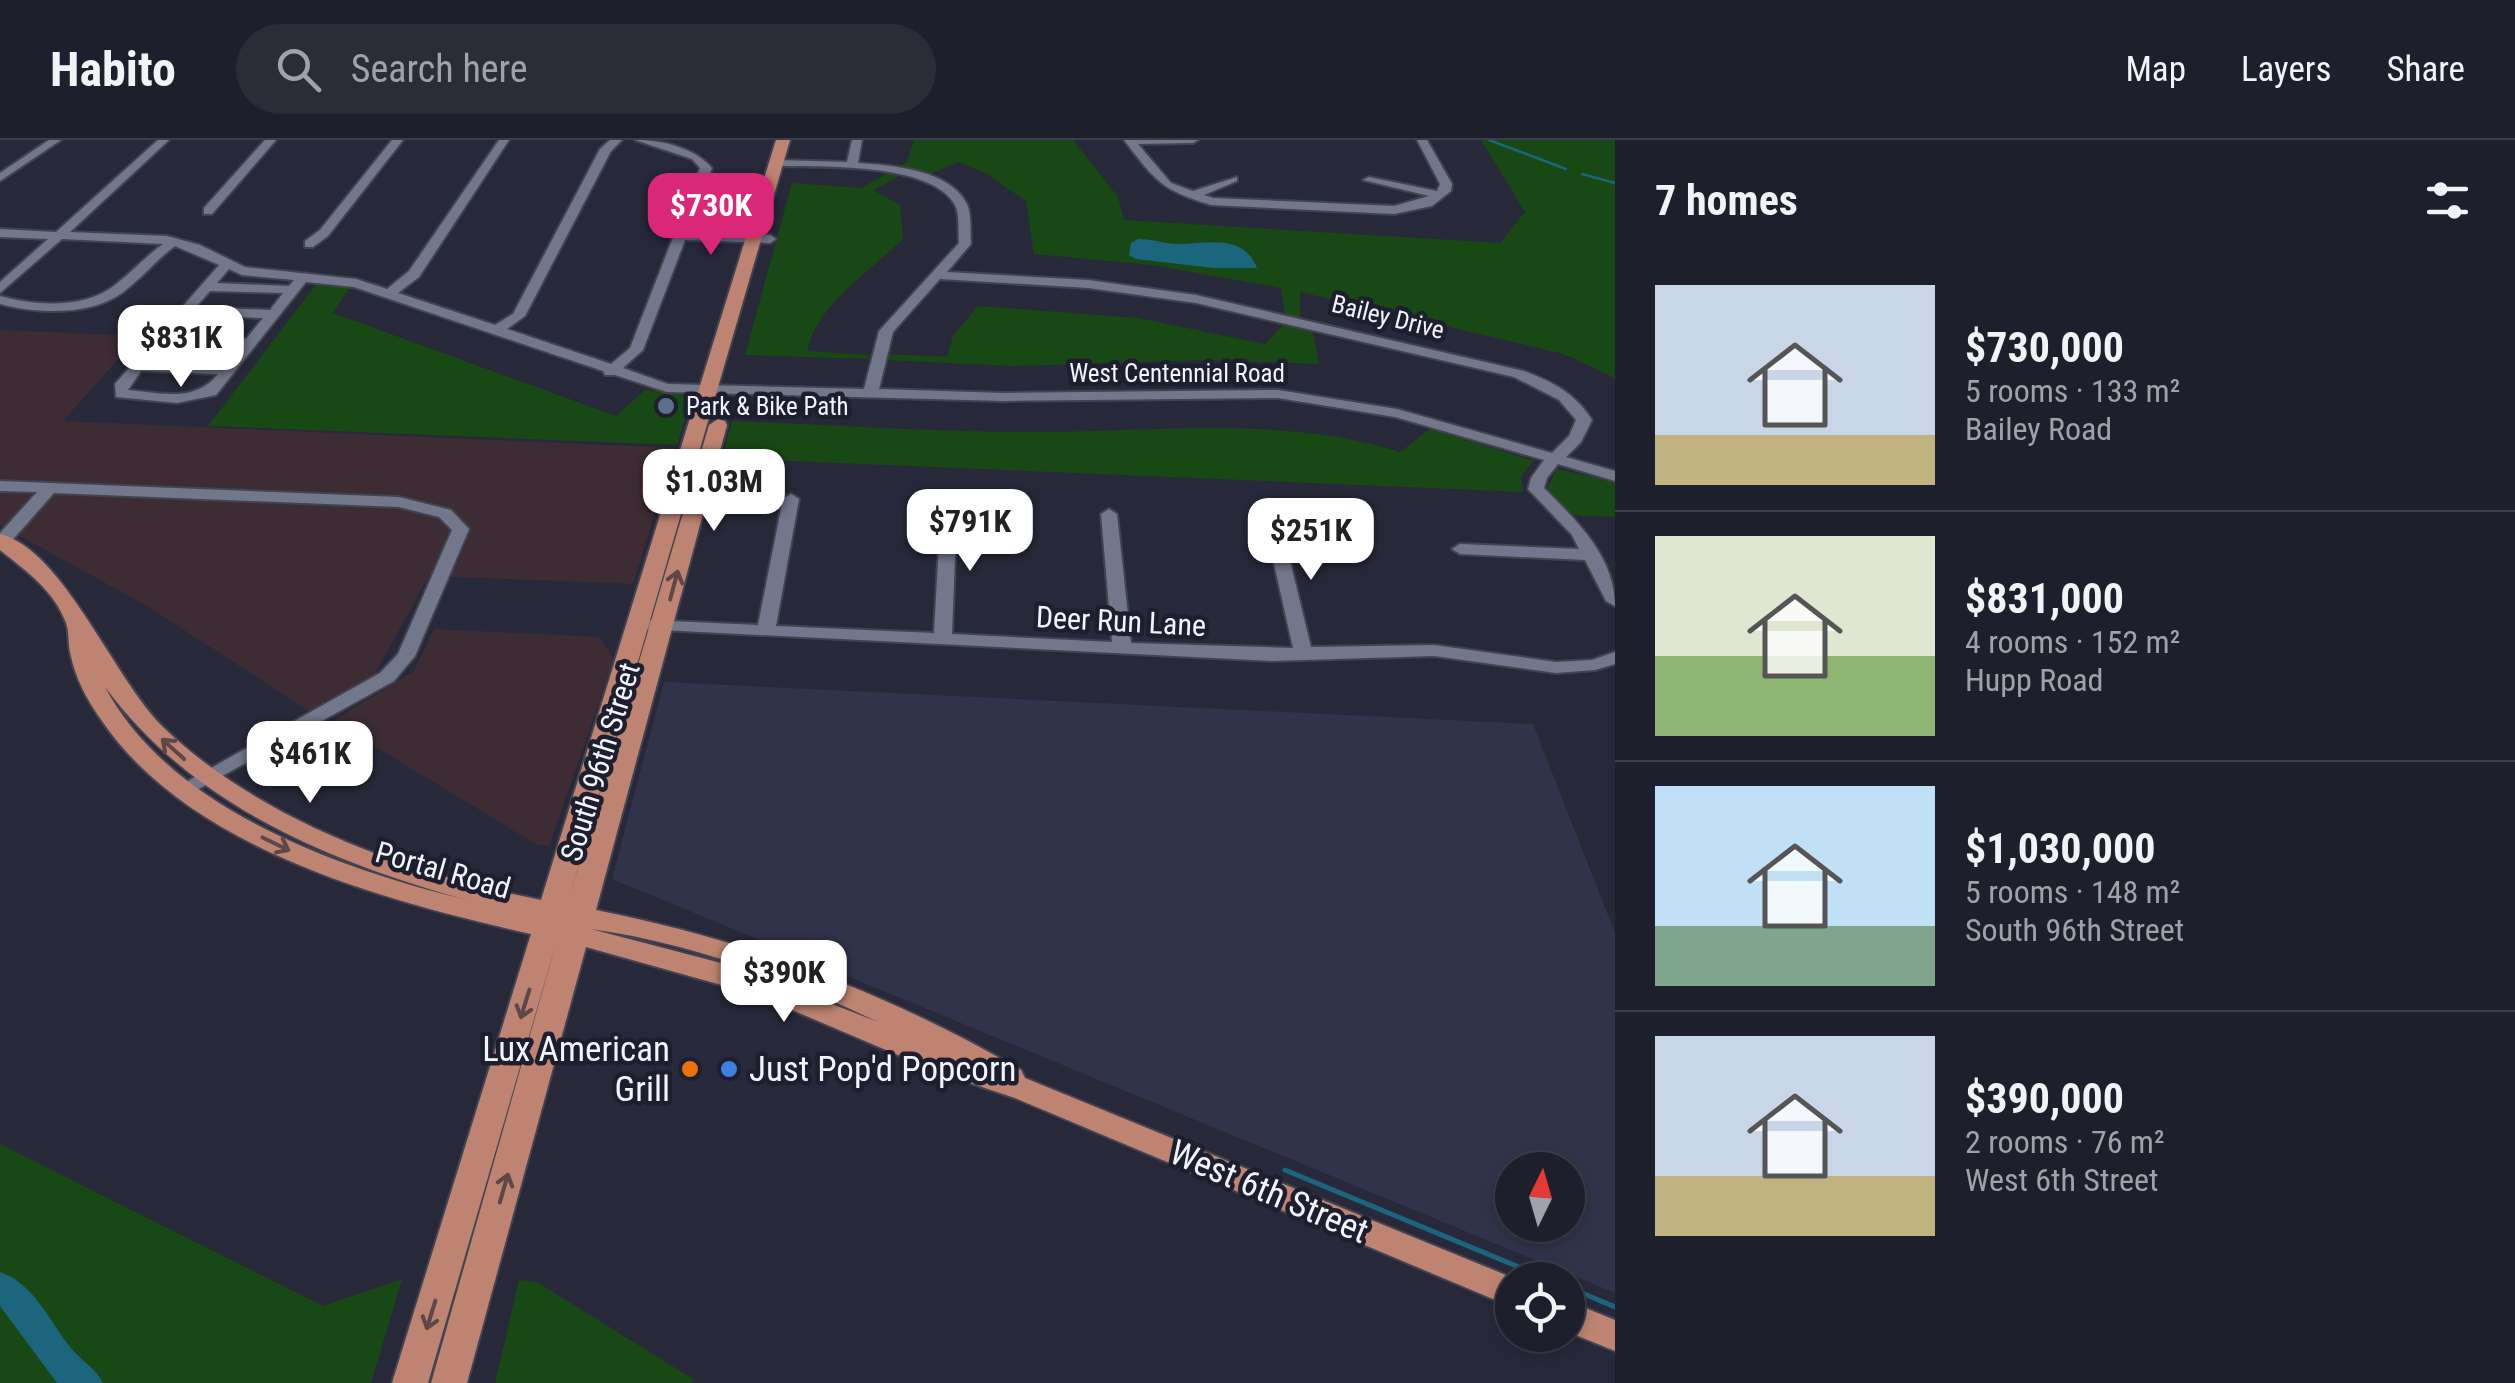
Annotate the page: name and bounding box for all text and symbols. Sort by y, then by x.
search box [236,24,936,114]
text: Habito [50,41,176,98]
icon: search [271,42,326,97]
text: Search here [351,47,528,91]
text: Map [2125,49,2186,90]
text: Layers [2241,49,2331,90]
text: Share [2386,49,2465,90]
pin: $730K [641,173,781,258]
icon: filters [2420,173,2475,228]
text: 7 homes [1655,176,1798,225]
text: $730K [670,186,752,224]
street label: Bailey Drive [1329,289,1447,345]
pin: $831K [111,305,251,390]
text: $831K [140,318,222,356]
text: $730,000 [1965,323,2124,372]
icon: home [1735,325,1855,445]
street label: West Centennial Road [1069,359,1285,388]
text: 5 rooms · 133 m² [1965,372,2180,410]
place label: Park & Bike Path [686,392,849,421]
marker: Park & Bike Path [655,395,677,417]
text: Bailey Road [1965,410,2112,448]
pin: $1.03M [633,449,795,534]
text: $1.03M [665,462,763,500]
pin: $791K [900,489,1040,574]
pin: $251K [1241,498,1381,583]
text: $791K [929,502,1011,540]
text: $251K [1270,511,1352,549]
one-way arrow [666,570,684,602]
text: $831,000 [1965,574,2124,623]
icon: home [1735,576,1855,696]
street label: Deer Run Lane [1035,599,1207,643]
text: 4 rooms · 152 m² [1965,623,2180,661]
street label: South 96th Street [553,659,647,865]
text: Hupp Road [1965,661,2103,699]
pin: $461K [240,721,380,806]
text: $461K [269,734,351,772]
one-way arrow [161,737,186,760]
text: $1,030,000 [1965,824,2155,873]
icon: home [1735,826,1855,946]
street label: Portal Road [372,834,514,906]
one-way arrow [260,836,290,855]
text: 5 rooms · 148 m² [1965,873,2180,911]
text: South 96th Street [1965,911,2184,949]
pin: $390K [714,940,854,1025]
text: $390K [743,953,825,991]
one-way arrow [515,988,533,1019]
place label: Lux American Grill [482,1029,670,1110]
place label: Just Pop'd Popcorn [749,1049,1017,1090]
marker: Lux American Grill [679,1058,701,1080]
marker: Just Pop'd Popcorn [718,1058,740,1080]
text: $390,000 [1965,1074,2124,1123]
icon: home [1735,1076,1855,1196]
text: 2 rooms · 76 m² [1965,1123,2164,1161]
street label: West 6th Street [1164,1132,1374,1252]
north arrow [1495,1152,1585,1242]
map controls [1495,1152,1585,1352]
text: West 6th Street [1965,1161,2158,1199]
one-way arrow [496,1173,514,1204]
button: locate [1495,1262,1585,1352]
one-way arrow [421,1299,439,1330]

